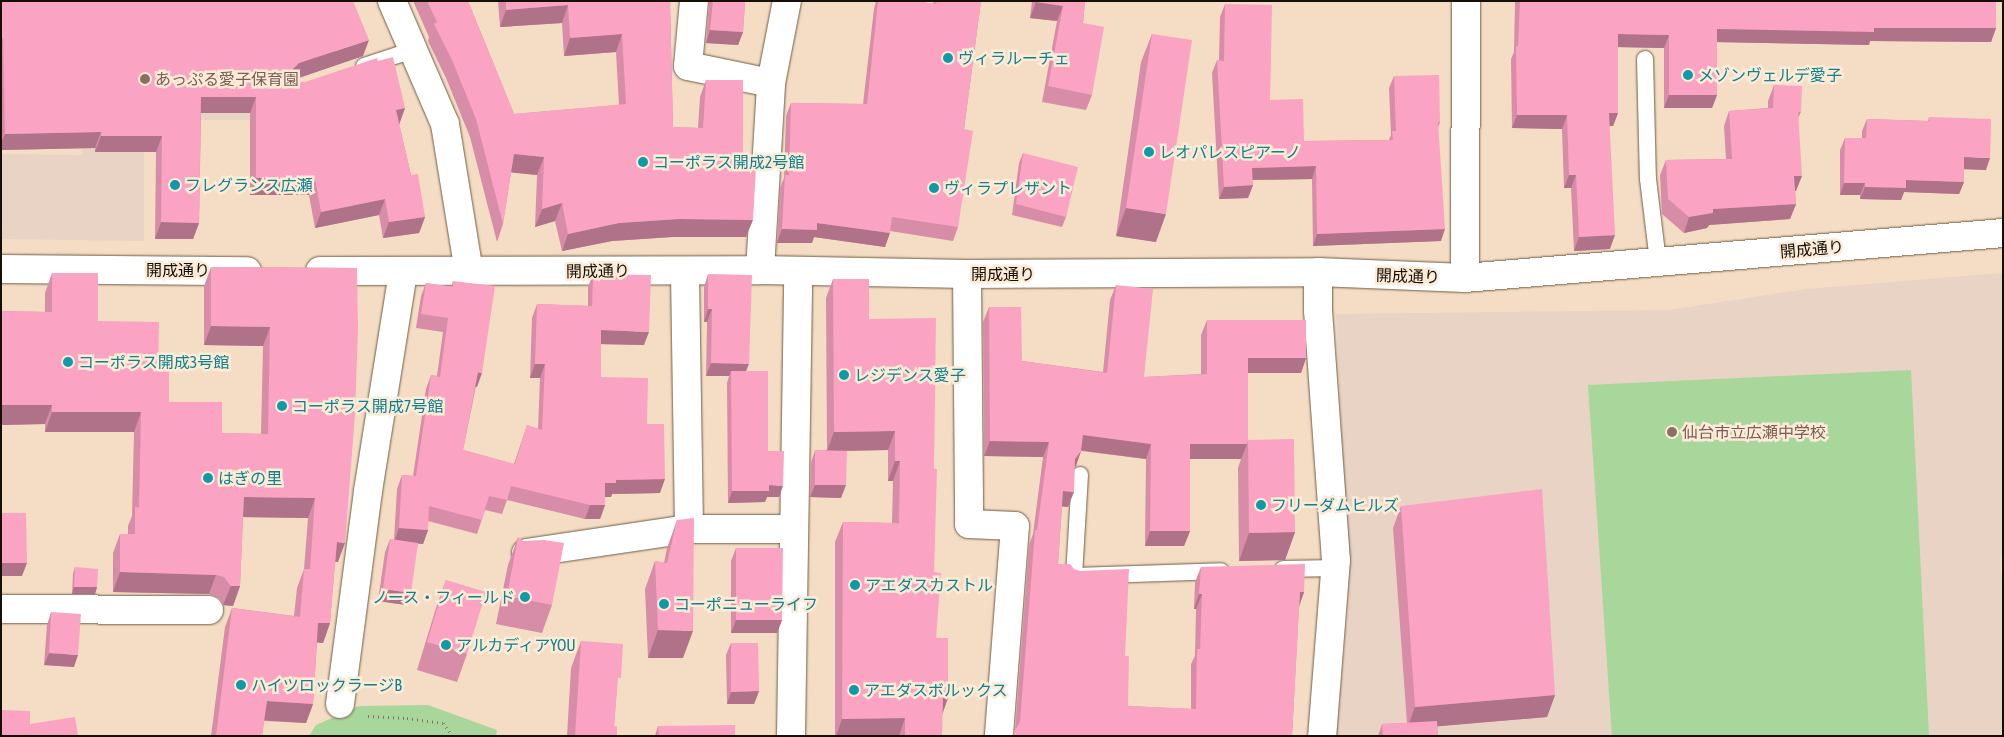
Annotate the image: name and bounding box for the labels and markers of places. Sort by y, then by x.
place label: ヴィラルーチェ [958,48,1070,68]
marker: ヴィラルーチェ [942,52,954,64]
place label: メゾンヴェルデ愛子 [1698,65,1842,85]
place label: あっぷる愛子保育園 [155,69,299,89]
marker: メゾンヴェルデ愛子 [1682,69,1694,81]
marker: あっぷる愛子保育園 [139,73,151,85]
place label: レオパレスピアーノ [1159,142,1302,162]
marker: レオパレスピアーノ [1143,146,1155,158]
place label: コーポラス開成2号館 [653,152,805,172]
marker: コーポラス開成2号館 [637,156,649,168]
place label: フレグランス広瀬 [185,175,313,195]
place label: ヴィラプレザント [944,178,1072,198]
marker: フレグランス広瀬 [169,179,181,191]
marker: ヴィラプレザント [928,182,940,194]
place label: コーポラス開成3号館 [78,352,230,372]
marker: コーポラス開成3号館 [62,356,74,368]
place label: レジデンス愛子 [854,365,966,385]
marker: レジデンス愛子 [838,369,850,381]
place label: コーポラス開成7号館 [292,396,444,416]
marker: コーポラス開成7号館 [276,400,288,412]
place label: 仙台市立広瀬中学校 [1682,422,1826,442]
marker: 仙台市立広瀬中学校 [1666,426,1678,438]
place label: はぎの里 [218,468,282,488]
marker: はぎの里 [202,472,214,484]
place label: フリーダムヒルズ [1271,495,1399,515]
marker: フリーダムヒルズ [1255,499,1267,511]
place label: アエダスカストル [865,575,993,595]
marker: アエダスカストル [849,579,861,591]
place label: ノース・フィールド [371,587,515,607]
marker: ノース・フィールド [519,591,531,603]
place label: コーポニューライフ [674,594,818,614]
marker: コーポニューライフ [658,598,670,610]
place label: アルカディアYOU [456,635,577,655]
marker: アルカディアYOU [440,639,452,651]
place label: ハイツロックラージB [251,675,403,695]
marker: ハイツロックラージB [235,679,247,691]
place label: アエダスボルックス [864,680,1008,700]
marker: アエダスボルックス [848,684,860,696]

